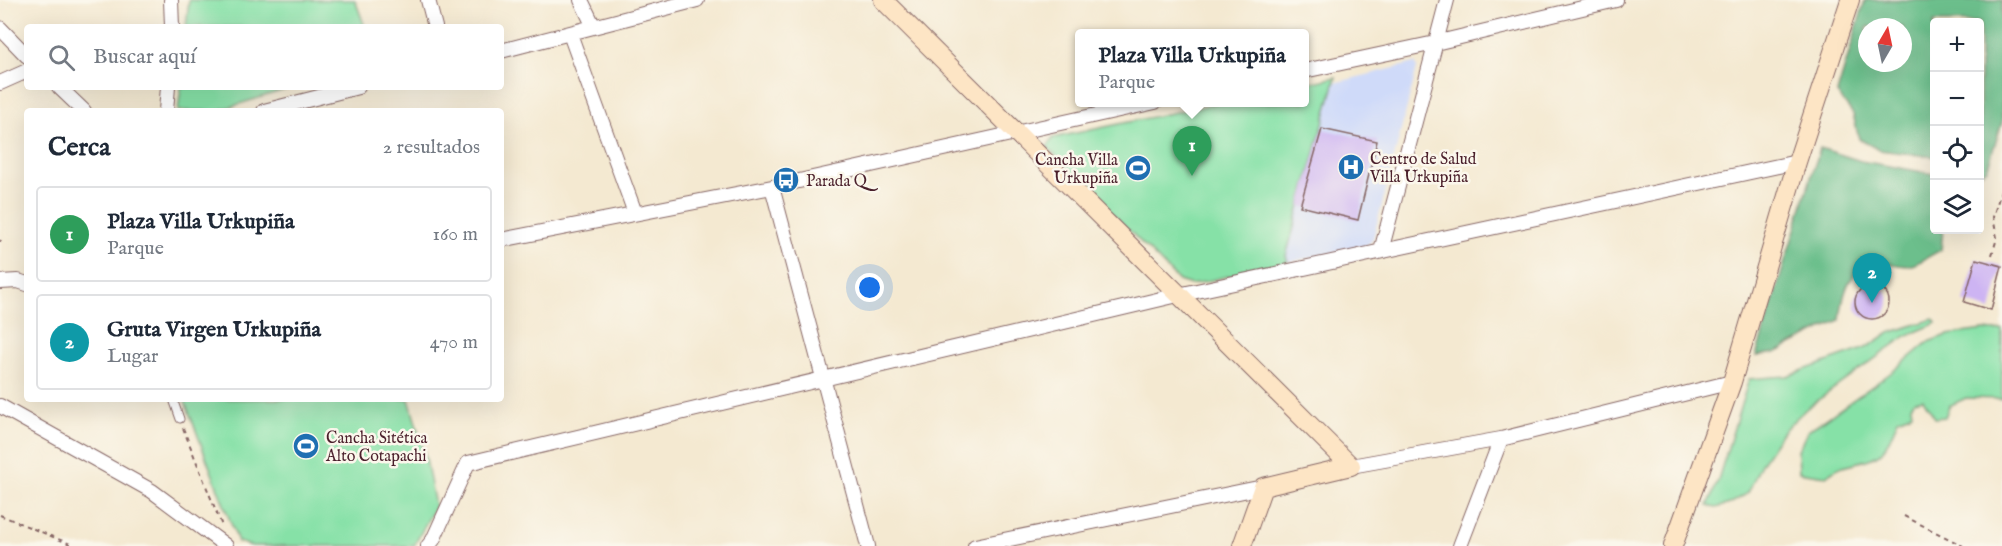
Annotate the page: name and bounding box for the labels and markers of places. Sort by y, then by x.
pin: 1 [1172,126,1212,176]
place label: Centro de Salud Villa Urkupiña [1369,150,1477,188]
place label: Cancha Villa Urkupiña [1035,151,1118,189]
hospital icon: Centro de Salud Villa Urkupiña [1336,152,1366,182]
sports icon: Cancha Villa Urkupiña [1123,153,1153,183]
bus stop icon: Parada Q [771,165,801,195]
place label: Parada Q [806,172,879,192]
pin: 2 [1852,254,1892,303]
place label: Cancha Sitética Alto Cotapachi [325,429,428,467]
sports icon: Cancha Sitética Alto Cotapachi [291,431,321,461]

